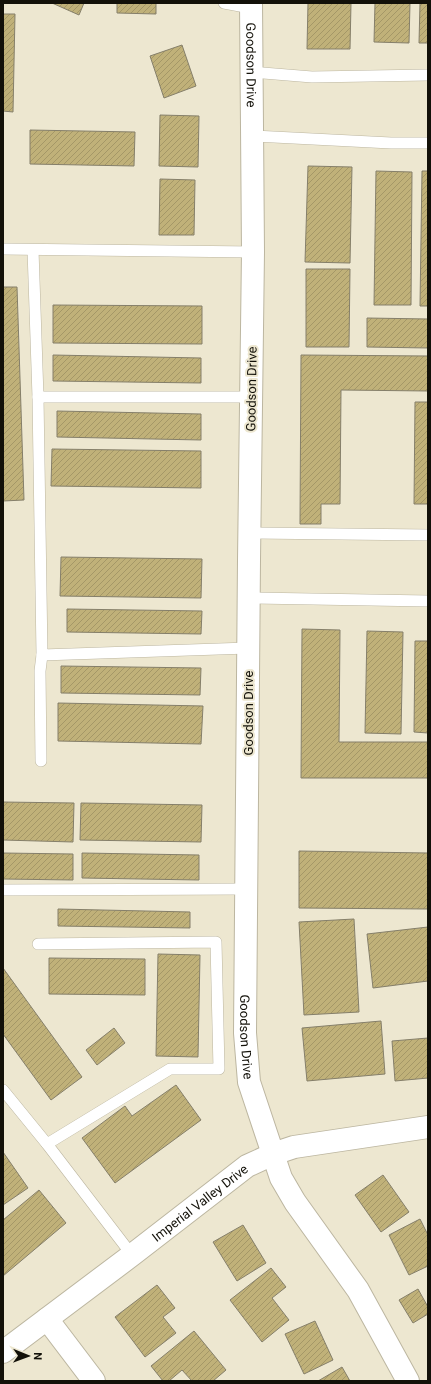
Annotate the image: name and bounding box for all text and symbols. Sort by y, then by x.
street label: Goodson Drive [243,23,259,108]
street label: Goodson Drive [243,346,260,432]
street label: Goodson Drive [241,671,256,755]
street label: Goodson Drive [237,994,256,1080]
street label: Imperial Valley Drive [149,1161,251,1245]
north arrow [8,1336,48,1376]
text: N [31,1352,44,1360]

